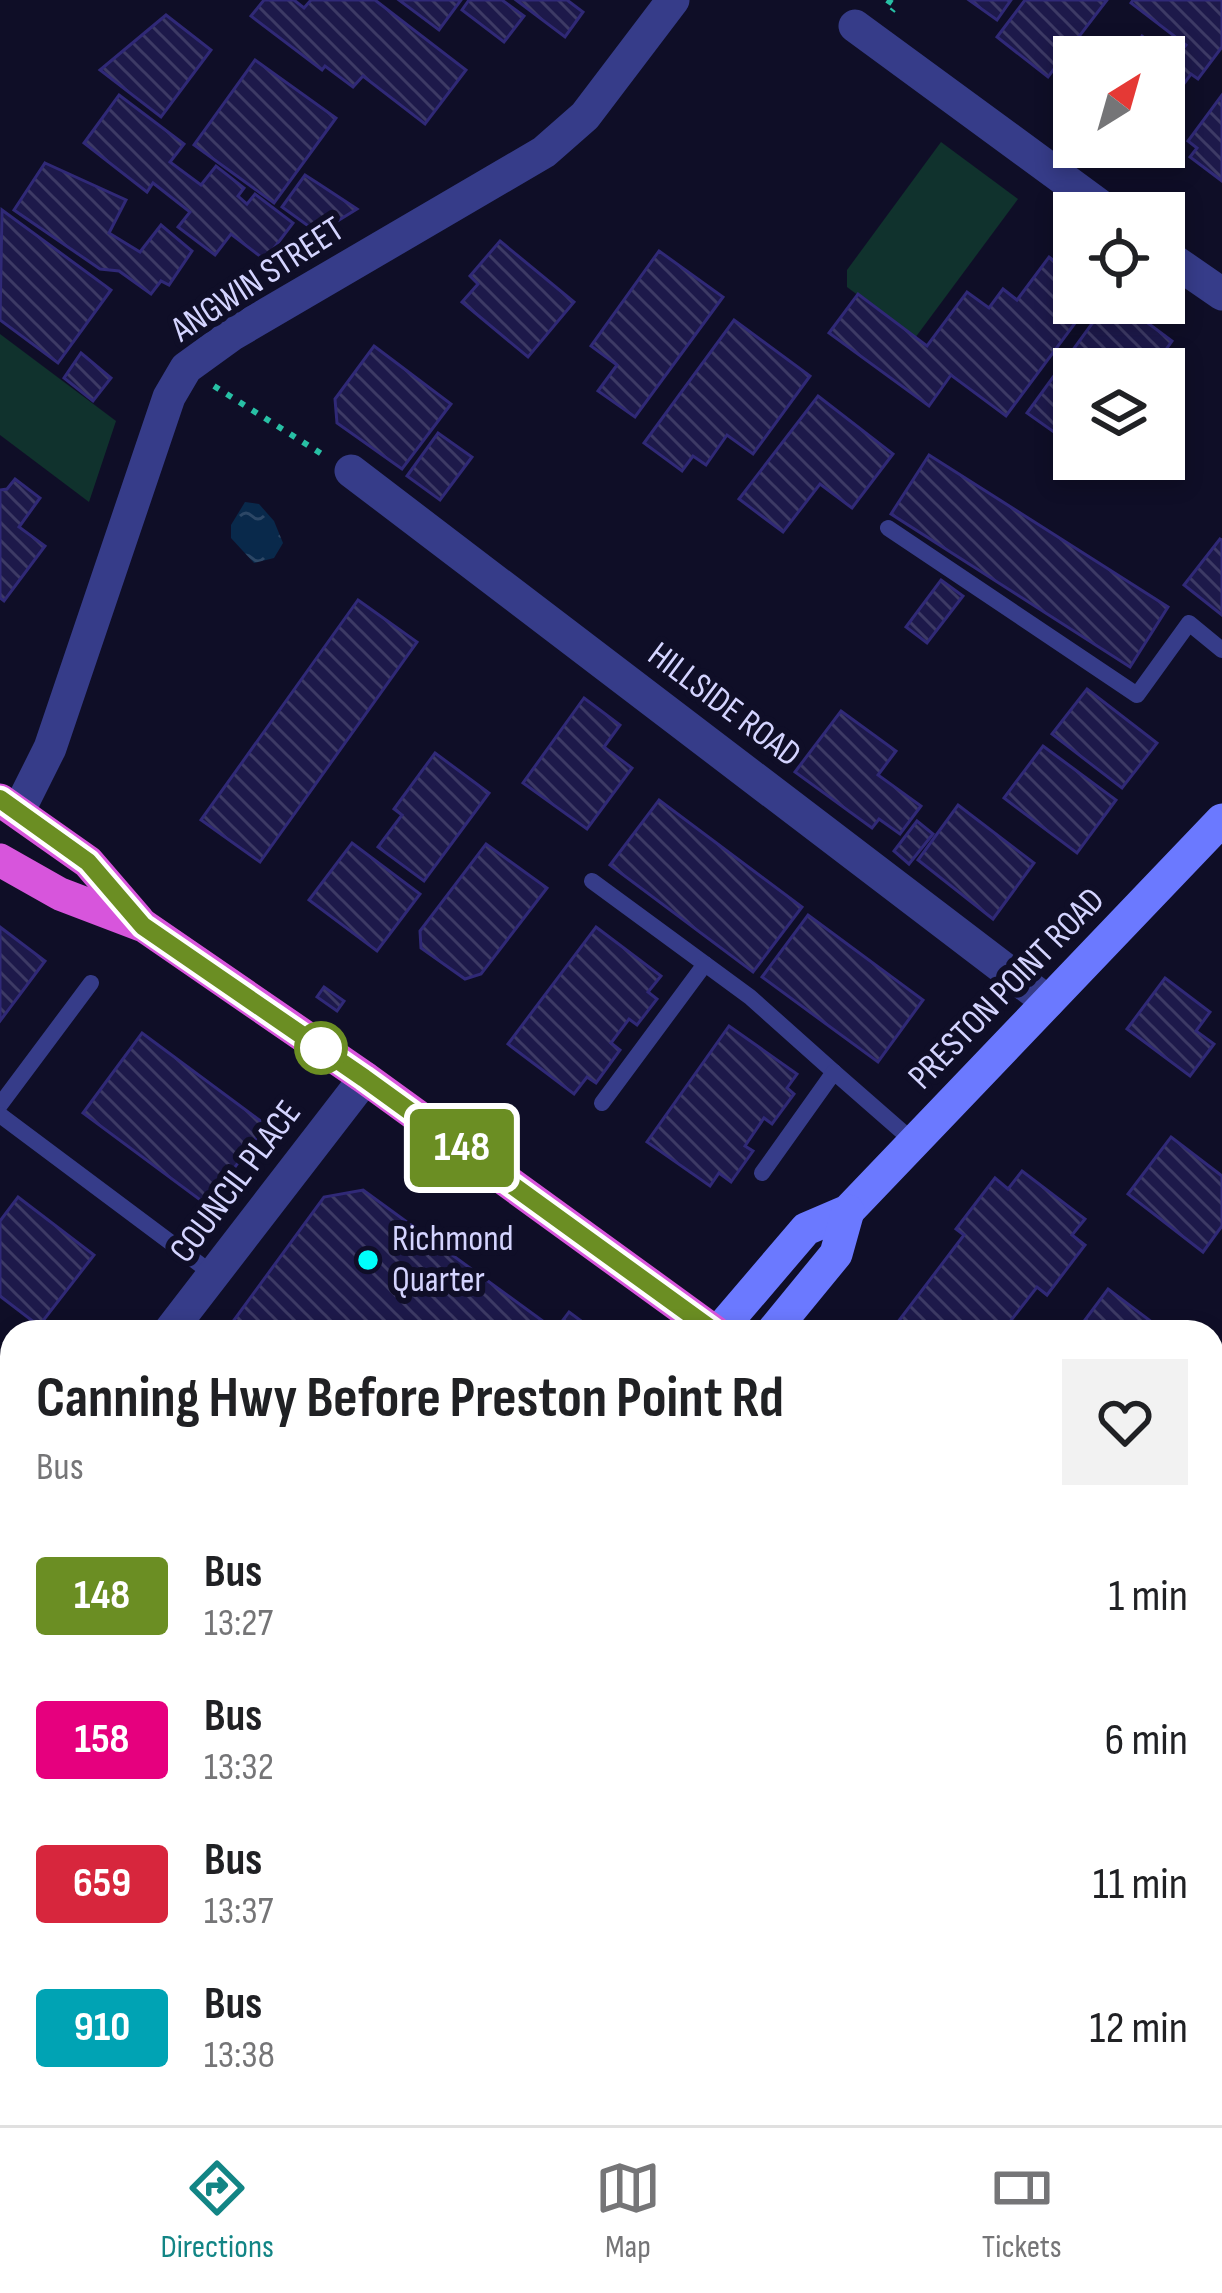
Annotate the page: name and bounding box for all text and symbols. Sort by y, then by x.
north arrow [1053,36,1185,168]
map controls [1053,36,1185,480]
button: locate [1053,192,1185,324]
street label: ANGWIN STREET [163,208,352,352]
button: layers [1053,348,1185,480]
street label: HILLSIDE ROAD [639,634,809,776]
street label: PRESTON POINT ROAD [900,879,1114,1099]
unlabelled marker [296,1023,346,1073]
street label: COUNCIL PLACE [161,1093,311,1271]
line badge: 148 [393,1109,531,1187]
text: 148 [434,1122,490,1173]
place label: Richmond Quarter [392,1218,514,1302]
marker: Richmond Quarter [355,1247,381,1273]
button: heart [1062,1359,1188,1485]
text: Canning Hwy Before Preston Point Rd [36,1365,784,1433]
text: Bus [36,1444,84,1491]
text: Bus [204,1545,262,1600]
text: 1 min [1109,1569,1188,1624]
text: 148 [74,1570,130,1621]
text: 13:27 [204,1600,273,1647]
text: Bus [204,1689,262,1744]
text: 6 min [1105,1713,1188,1768]
text: 158 [75,1714,129,1765]
text: 13:32 [204,1744,274,1791]
text: Bus [204,1833,262,1888]
text: 11 min [1093,1857,1188,1912]
text: 659 [73,1858,131,1909]
text: 13:37 [204,1888,273,1935]
text: Bus [204,1977,262,2032]
text: 12 min [1090,2001,1188,2056]
text: 910 [74,2002,130,2053]
text: 13:38 [204,2032,275,2079]
tab: Directions [160,2155,274,2267]
tab: Map [595,2155,661,2267]
tab: Tickets [982,2155,1062,2267]

